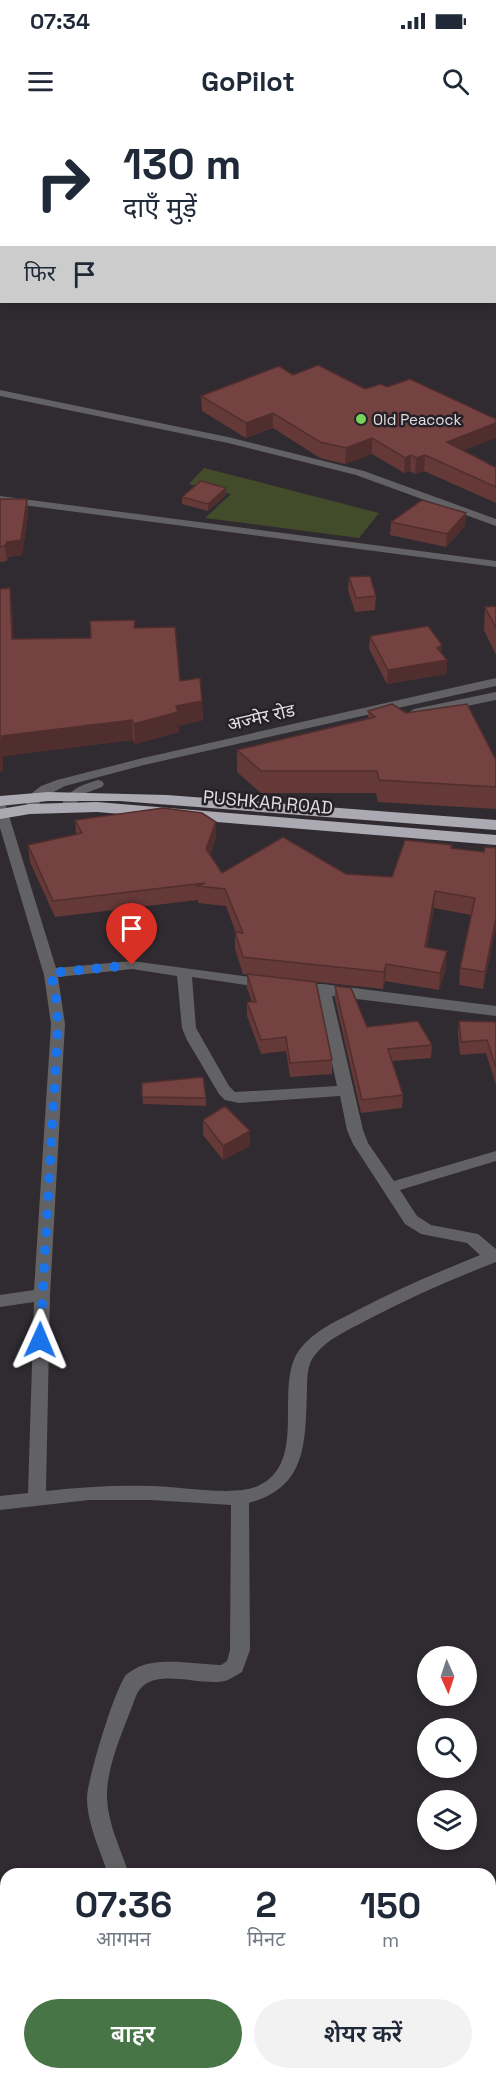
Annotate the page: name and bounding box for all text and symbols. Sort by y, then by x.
text: 07:34 [30,7,90,35]
text: GoPilot [201,64,295,99]
icon: menu [24,65,57,98]
icon: search [439,65,472,98]
text: 130 m [123,138,241,191]
icon: right [24,144,102,222]
text: दाएँ मुड़ें [123,190,197,225]
icon: arrive [68,258,101,291]
text: फिर [24,259,56,287]
place label: Old Peacock [373,410,462,429]
marker: Old Peacock [354,412,368,426]
street label: अज्मेर रोड [225,698,297,736]
street label: PUSHKAR ROAD [202,785,334,819]
pin [106,903,157,965]
icon: arrive [115,912,148,945]
position arrow [8,1308,72,1372]
north arrow [417,1646,477,1706]
map controls [417,1646,477,1850]
button: search [417,1718,477,1778]
button: layers [417,1790,477,1850]
text: 07:36 [75,1882,172,1928]
text: 2 [255,1882,277,1928]
text: 150 [360,1883,421,1929]
text: आगमन [96,1926,151,1952]
text: मिनट [247,1926,285,1952]
text: m [382,1927,399,1953]
button: बाहर [24,1999,242,2068]
button: शेयर करें [254,1999,472,2068]

